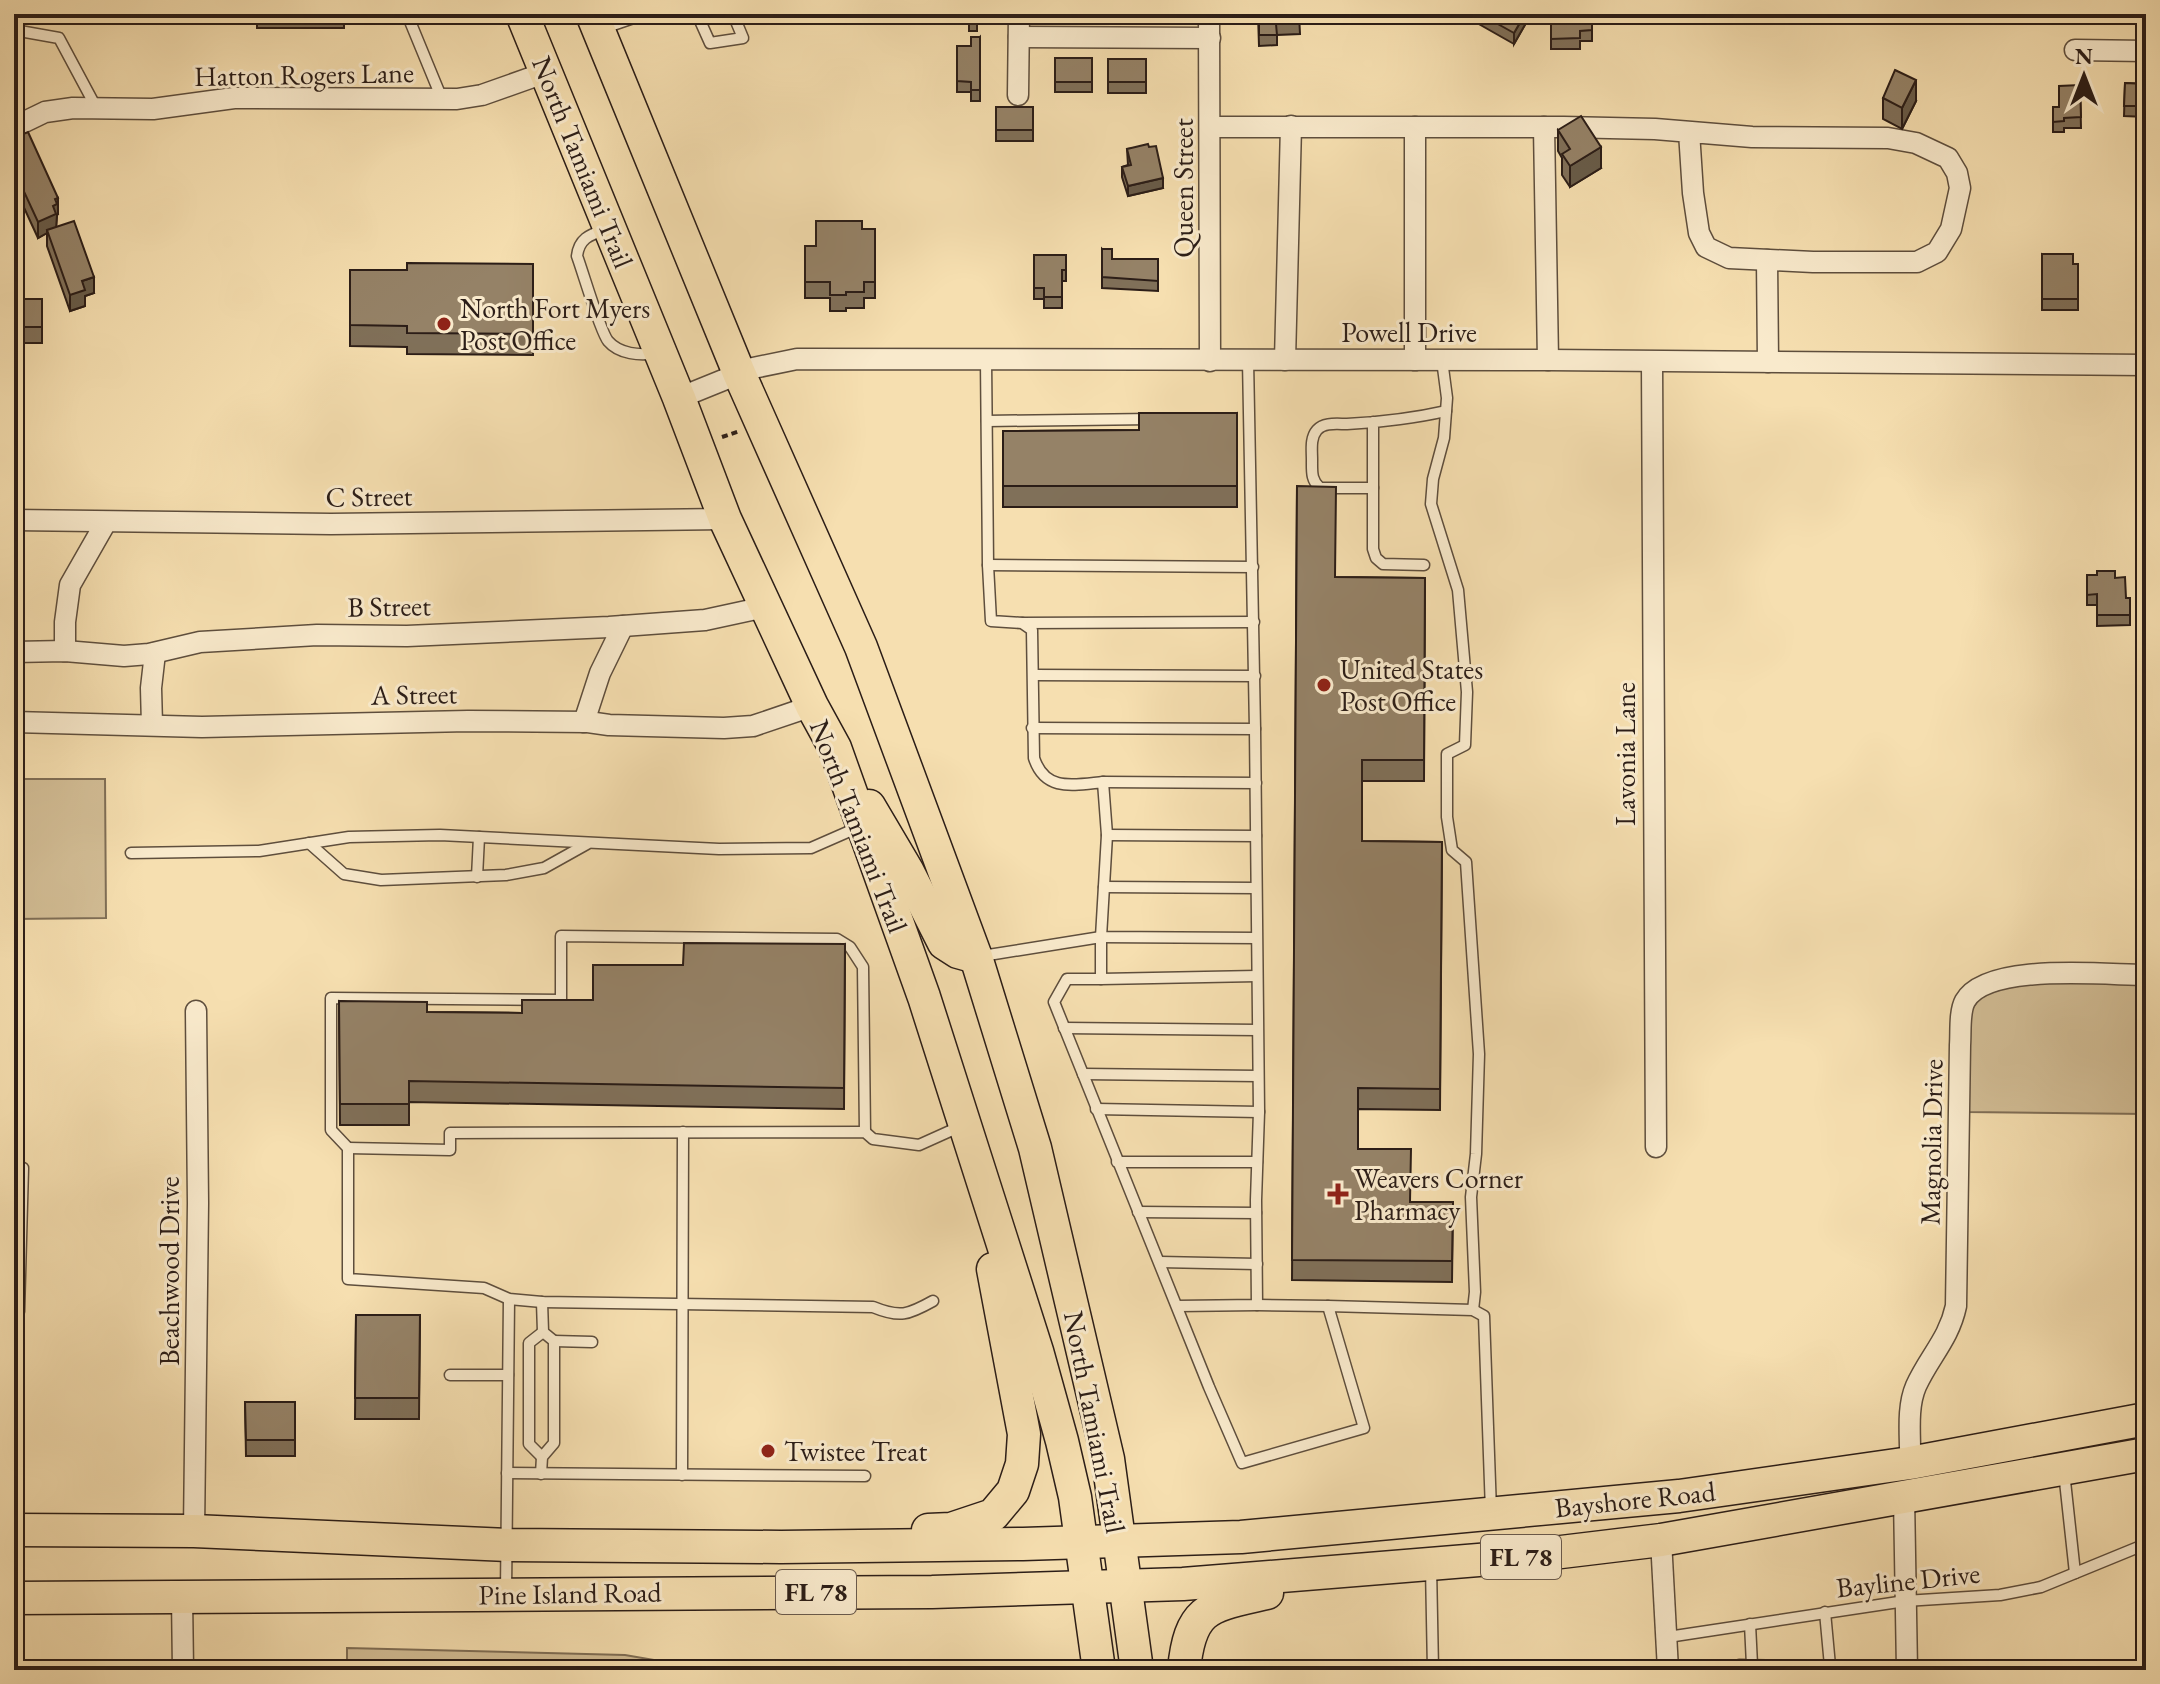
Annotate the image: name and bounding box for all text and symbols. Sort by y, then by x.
north arrow [2044,36,2124,116]
text: N [2075,42,2093,71]
street label: North Tamiami Trail [524,51,642,273]
street label: Hatton Rogers Lane [194,54,414,94]
street label: Queen Street [1165,118,1201,258]
place label: North Fort Myers Post Office [460,290,650,358]
street label: Powell Drive [1341,314,1477,350]
marker: North Fort Myers Post Office [435,315,453,333]
street label: C Street [325,477,413,515]
street label: B Street [347,587,431,625]
place label: United States Post Office [1340,651,1483,719]
street label: A Street [369,675,458,713]
marker: United States Post Office [1315,676,1333,694]
street label: Lavonia Lane [1607,682,1643,826]
street label: North Tamiami Trail [802,714,916,938]
street label: Magnolia Drive [1912,1058,1950,1226]
place label: Weavers Corner Pharmacy [1354,1160,1524,1228]
street label: Beachwood Drive [151,1176,187,1366]
marker: Weavers Corner Pharmacy [1329,1185,1347,1203]
street label: North Tamiami Trail [1056,1308,1134,1536]
place label: Twistee Treat [784,1433,927,1469]
marker: Twistee Treat [759,1442,777,1460]
street label: Bayshore Road [1553,1473,1718,1525]
road number: FL 78 [1481,1535,1561,1579]
street label: Bayline Drive [1834,1555,1982,1605]
road number: FL 78 [776,1570,856,1614]
street label: Pine Island Road [478,1573,663,1613]

